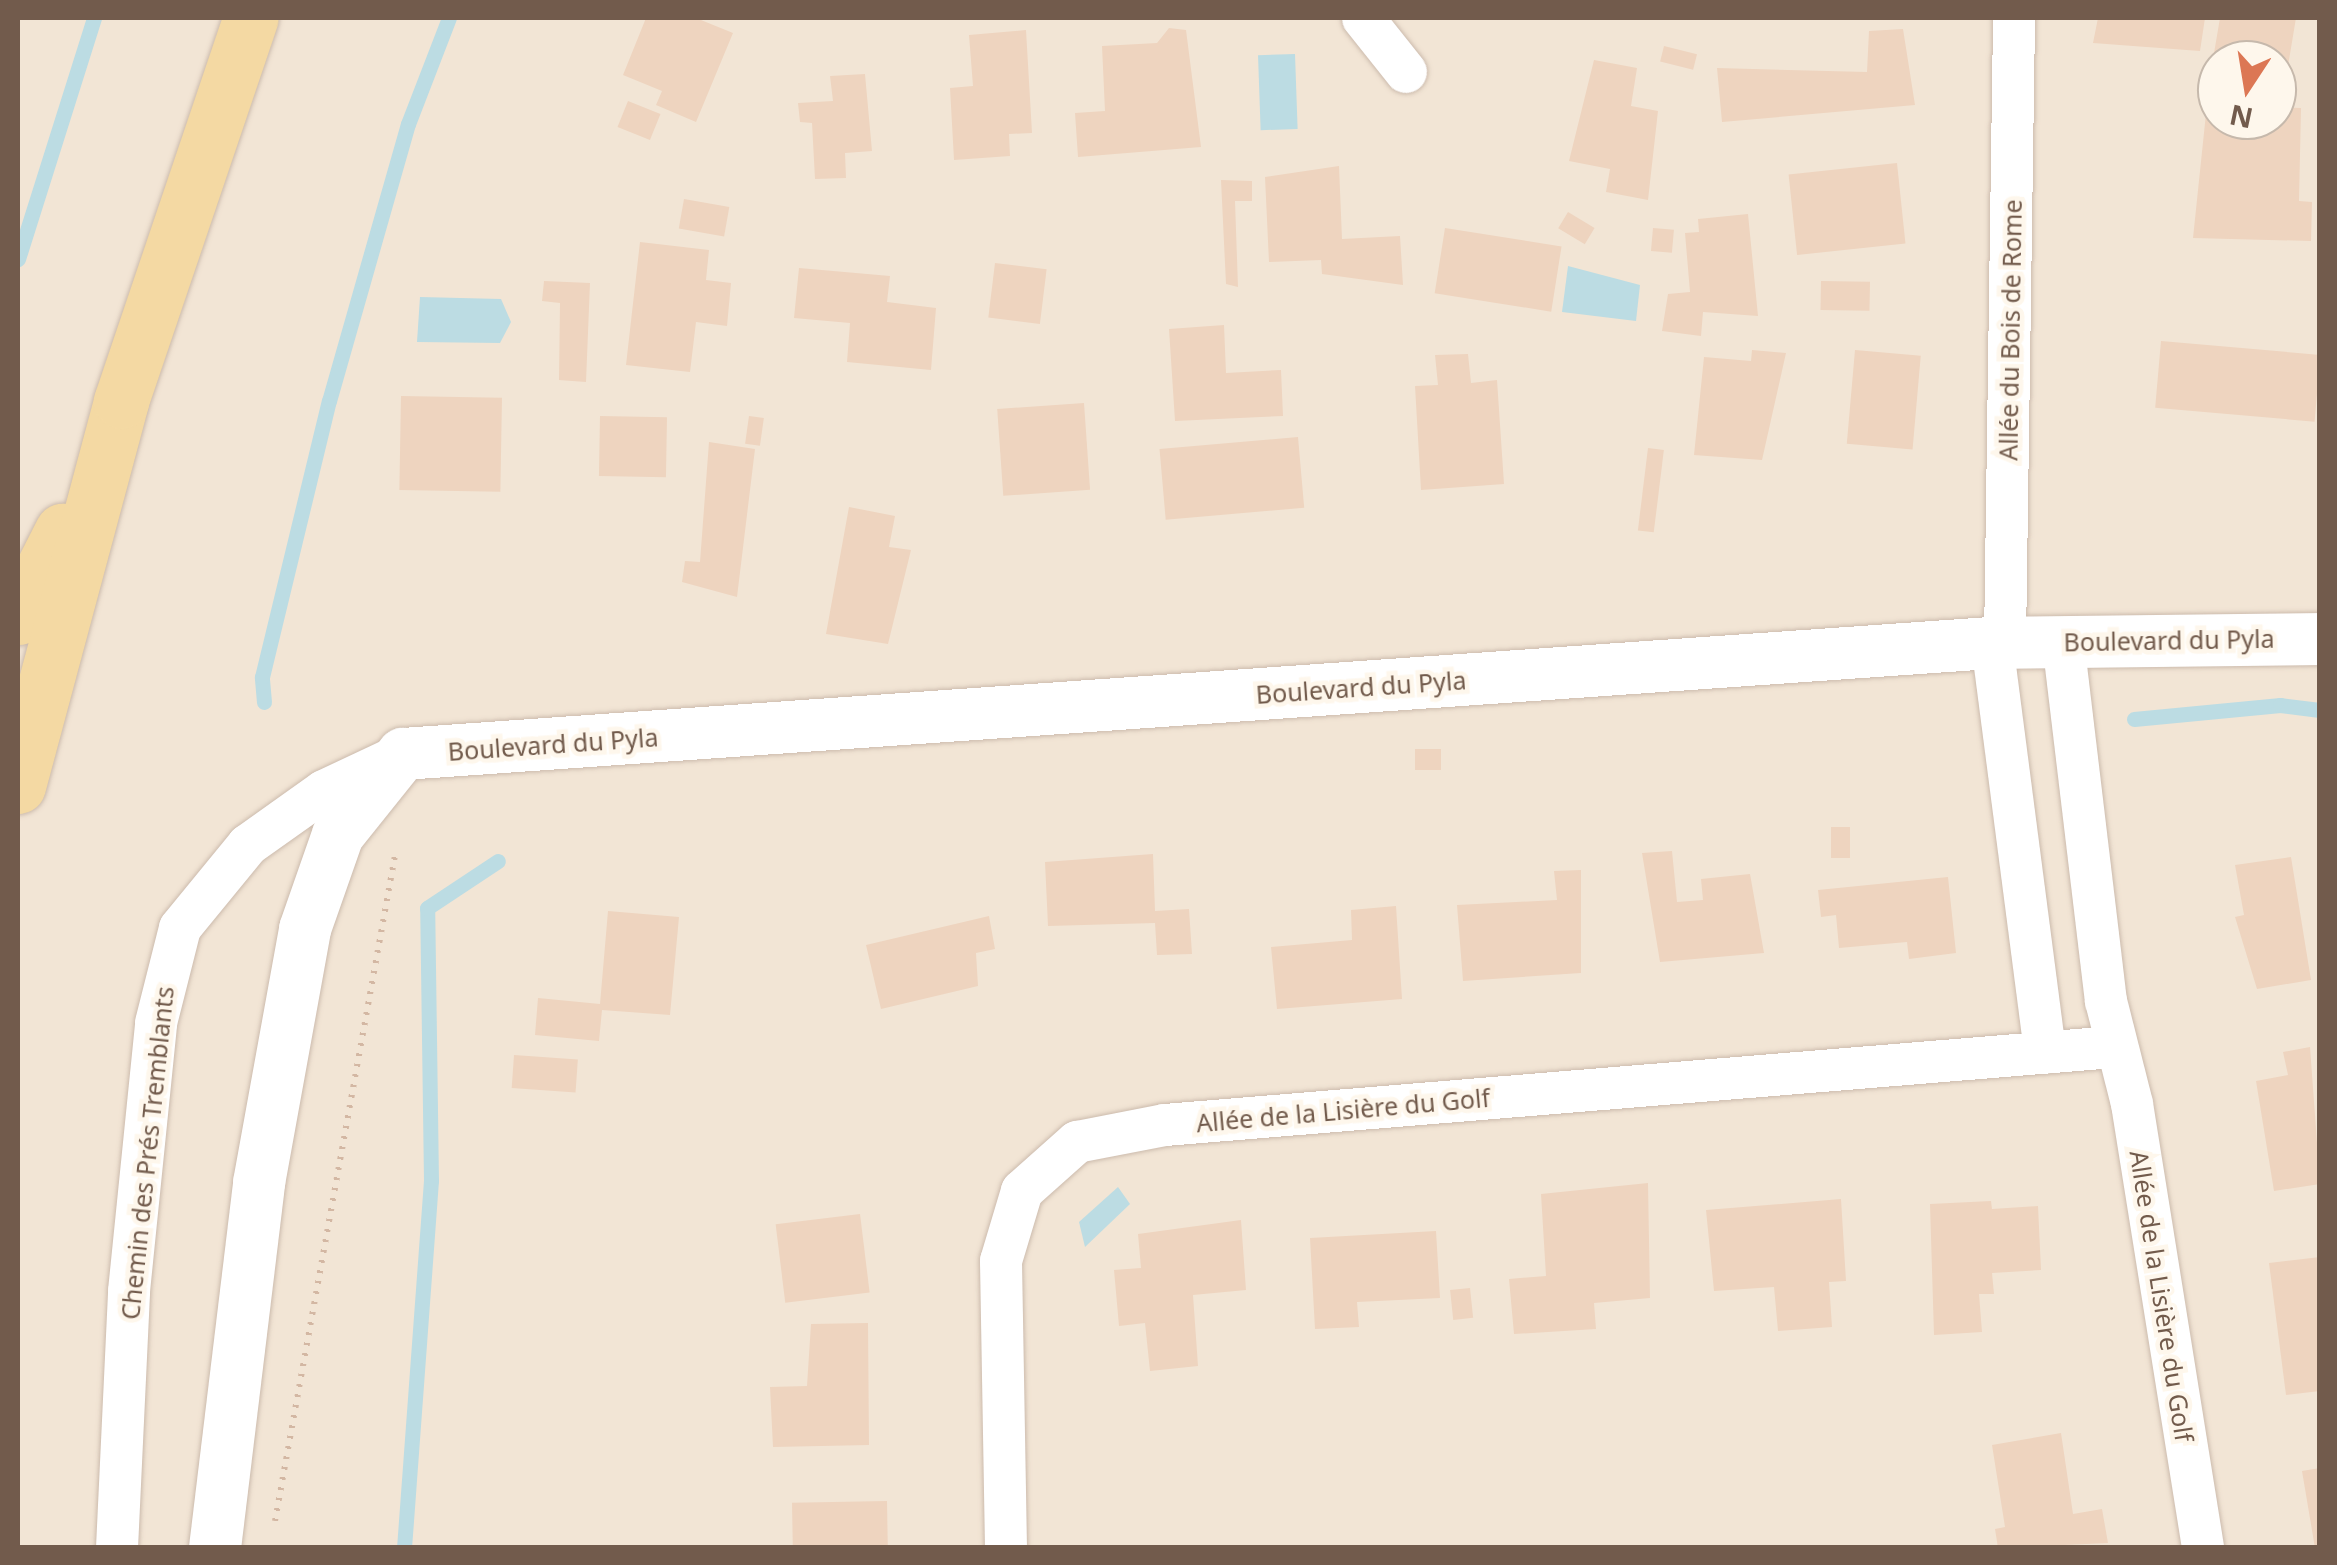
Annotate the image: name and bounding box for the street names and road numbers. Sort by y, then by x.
street label: Allée du Bois de Rome [1993,199,2027,461]
street label: Boulevard du Pyla [2063,623,2275,657]
street label: Boulevard du Pyla [1255,665,1467,709]
street label: Boulevard du Pyla [447,722,659,766]
street label: Chemin des Prés Tremblants [115,985,179,1321]
street label: Allée de la Lisière du Golf [1195,1082,1491,1138]
street label: Allée de la Lisière du Golf [2124,1148,2200,1444]

